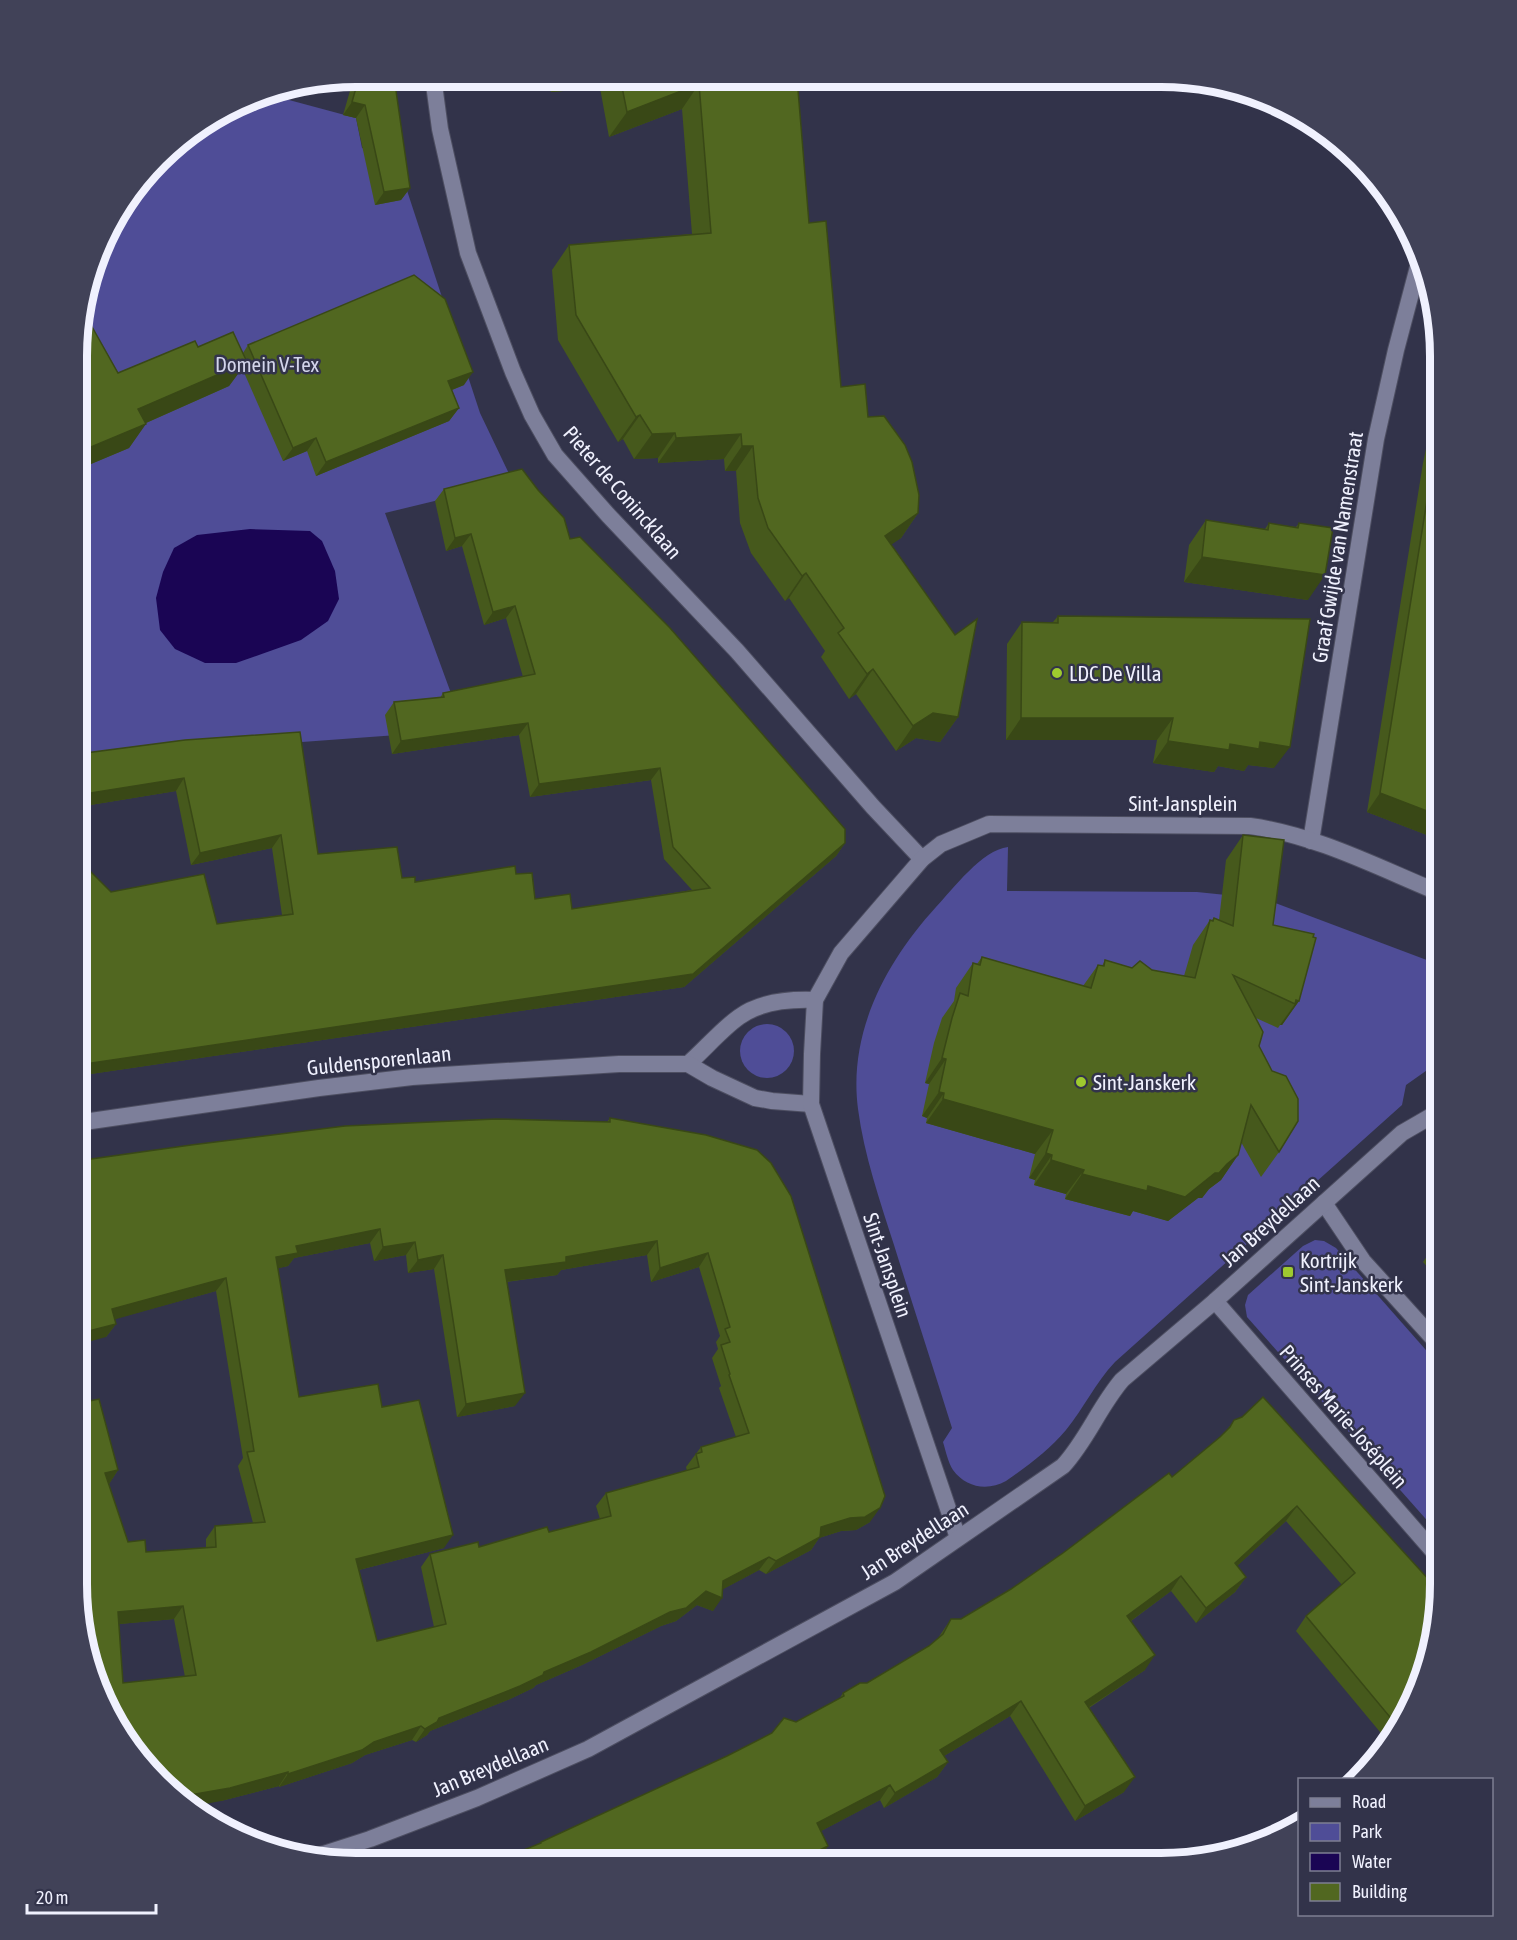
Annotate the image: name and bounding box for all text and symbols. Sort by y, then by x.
park label: Domein V-Tex [215,352,320,376]
street label: Pieter de Conincklaan [559,421,687,563]
street label: Graaf Gwijde van Namenstraat [1307,430,1367,664]
place label: LDC De Villa [1069,661,1161,685]
marker: LDC De Villa [1050,666,1064,680]
street label: Sint-Jansplein [1128,791,1238,815]
street label: Guldensporenlaan [306,1041,452,1079]
place label: Sint-Janskerk [1093,1070,1196,1094]
marker: Sint-Janskerk [1074,1075,1088,1089]
street label: Jan Breydellaan [1216,1171,1324,1271]
street label: Sint-Jansplein [859,1210,917,1320]
place label: Kortrijk Sint-Janskerk [1300,1248,1403,1296]
marker: Kortrijk Sint-Janskerk [1281,1265,1295,1279]
street label: Prinses Marie-Joséplein [1275,1340,1413,1492]
street label: Jan Breydellaan [856,1496,972,1584]
street label: Jan Breydellaan [428,1731,552,1801]
legend [1298,1778,1493,1916]
text: Road [1352,1791,1386,1812]
text: Park [1352,1821,1382,1842]
text: Water [1352,1851,1392,1872]
scale bar [27,1877,156,1915]
text: Building [1352,1881,1407,1902]
text: 20 m [36,1887,68,1908]

